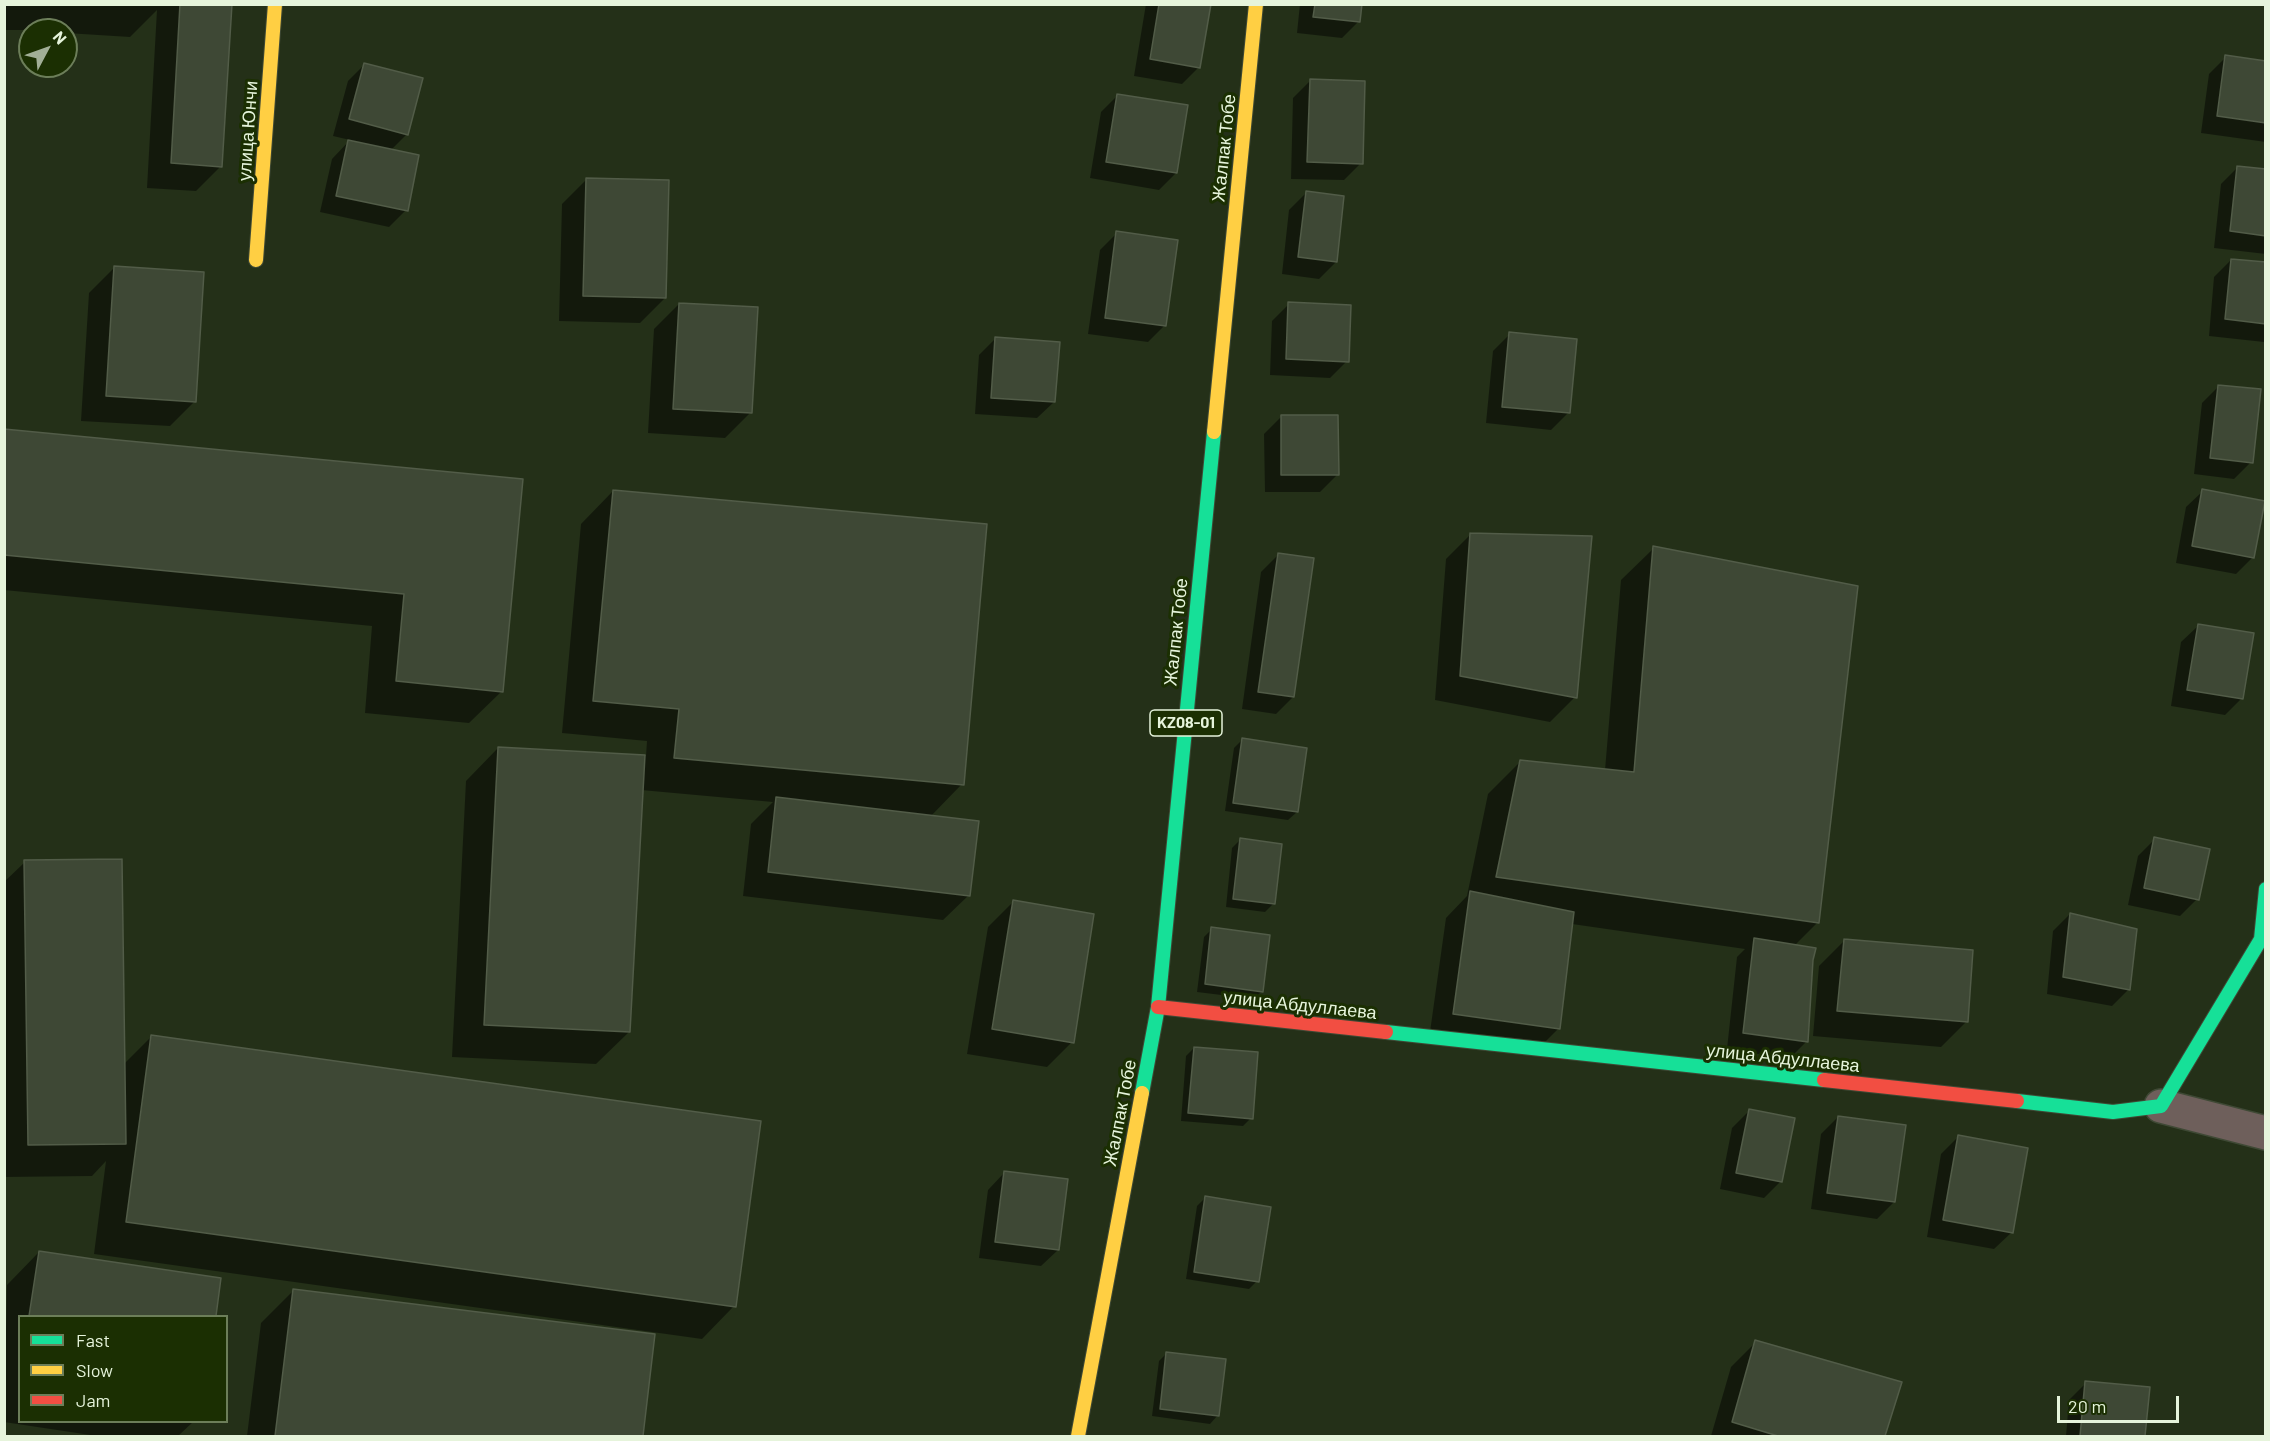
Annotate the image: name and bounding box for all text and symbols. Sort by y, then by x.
north arrow [18,18,78,78]
text: N [50,27,71,47]
street label: улица Юнчи [234,80,262,182]
street label: Жалпак Тобе [1208,93,1240,203]
street label: Жалпак Тобе [1160,577,1192,687]
road number: KZ08-01 [1150,710,1222,736]
street label: улица Абдуллаева [1222,986,1378,1024]
street label: улица Абдуллаева [1705,1039,1861,1077]
street label: Жалпак Тобе [1099,1058,1141,1168]
legend [18,1315,228,1423]
text: Fast [76,1329,110,1351]
text: Slow [76,1359,113,1381]
scale bar [2060,1384,2182,1422]
text: Jam [76,1389,110,1411]
text: 20 m [2068,1395,2106,1417]

